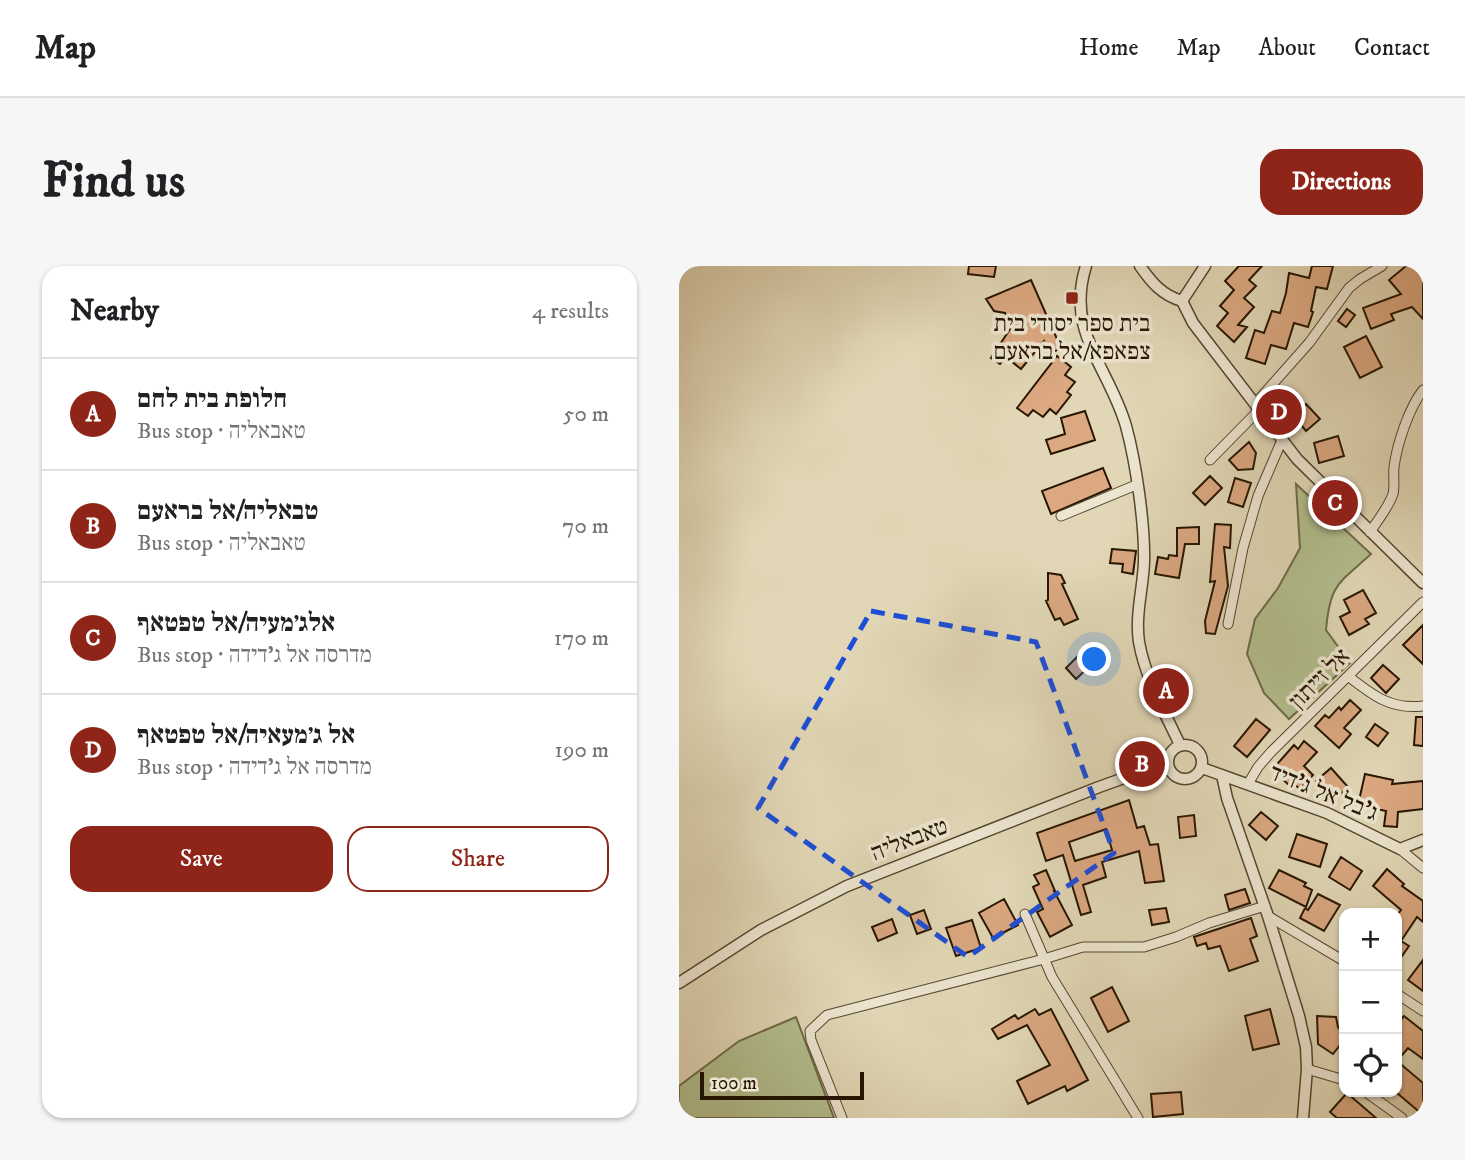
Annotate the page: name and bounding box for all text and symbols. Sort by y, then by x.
text: Map [35,28,96,69]
text: Home [1079,33,1138,63]
text: Map [1176,33,1221,63]
text: About [1259,33,1316,63]
text: Contact [1354,33,1430,63]
button: Directions [1260,149,1423,215]
text: Find us [42,151,185,213]
marker: בית ספר יסודי בית צפאפא/אל בראעם [1064,290,1080,306]
text: Nearby [70,293,159,330]
text: 4 results [532,297,609,326]
place label: בית ספר יסודי בית צפאפא/אל בראעם [993,309,1151,367]
text: חלופת בית לחם [137,383,287,416]
pin: D [1256,386,1302,438]
text: A [86,400,100,429]
text: 50 m [563,400,609,429]
text: Bus stop · טאבאליה [137,417,306,446]
pin: C [1312,477,1358,529]
text: טבאליה/אל בראעם [137,495,318,528]
text: B [86,512,100,541]
text: 70 m [562,512,609,541]
text: Bus stop · טאבאליה [137,529,306,558]
text: אלג׳מעיה/אל טפטאף [137,607,335,640]
text: C [85,624,101,653]
text: 170 m [554,624,609,653]
text: Bus stop · מדרסה אל ג'דידה [137,641,372,670]
your location [1077,642,1111,676]
street label: אל זייתון [1283,642,1357,716]
pin: A [1143,665,1189,717]
text: אל ג׳מעאיה/אל טפטאף [137,719,355,752]
text: D [84,736,102,765]
text: 190 m [555,736,609,765]
pin: B [1119,738,1165,790]
text: Bus stop · מדרסה אל ג'דידה [137,753,372,782]
street label: ג'בל אל ג'דיד [1265,758,1382,828]
street label: טאבאליה [866,811,952,868]
button: Save [70,826,333,892]
button: Share [347,826,609,892]
map controls [1339,908,1402,1097]
button: + [1339,908,1402,971]
button: − [1339,971,1402,1034]
button: locate [1339,1034,1402,1097]
scale bar [700,1069,865,1101]
text: 100 m [711,1072,757,1095]

